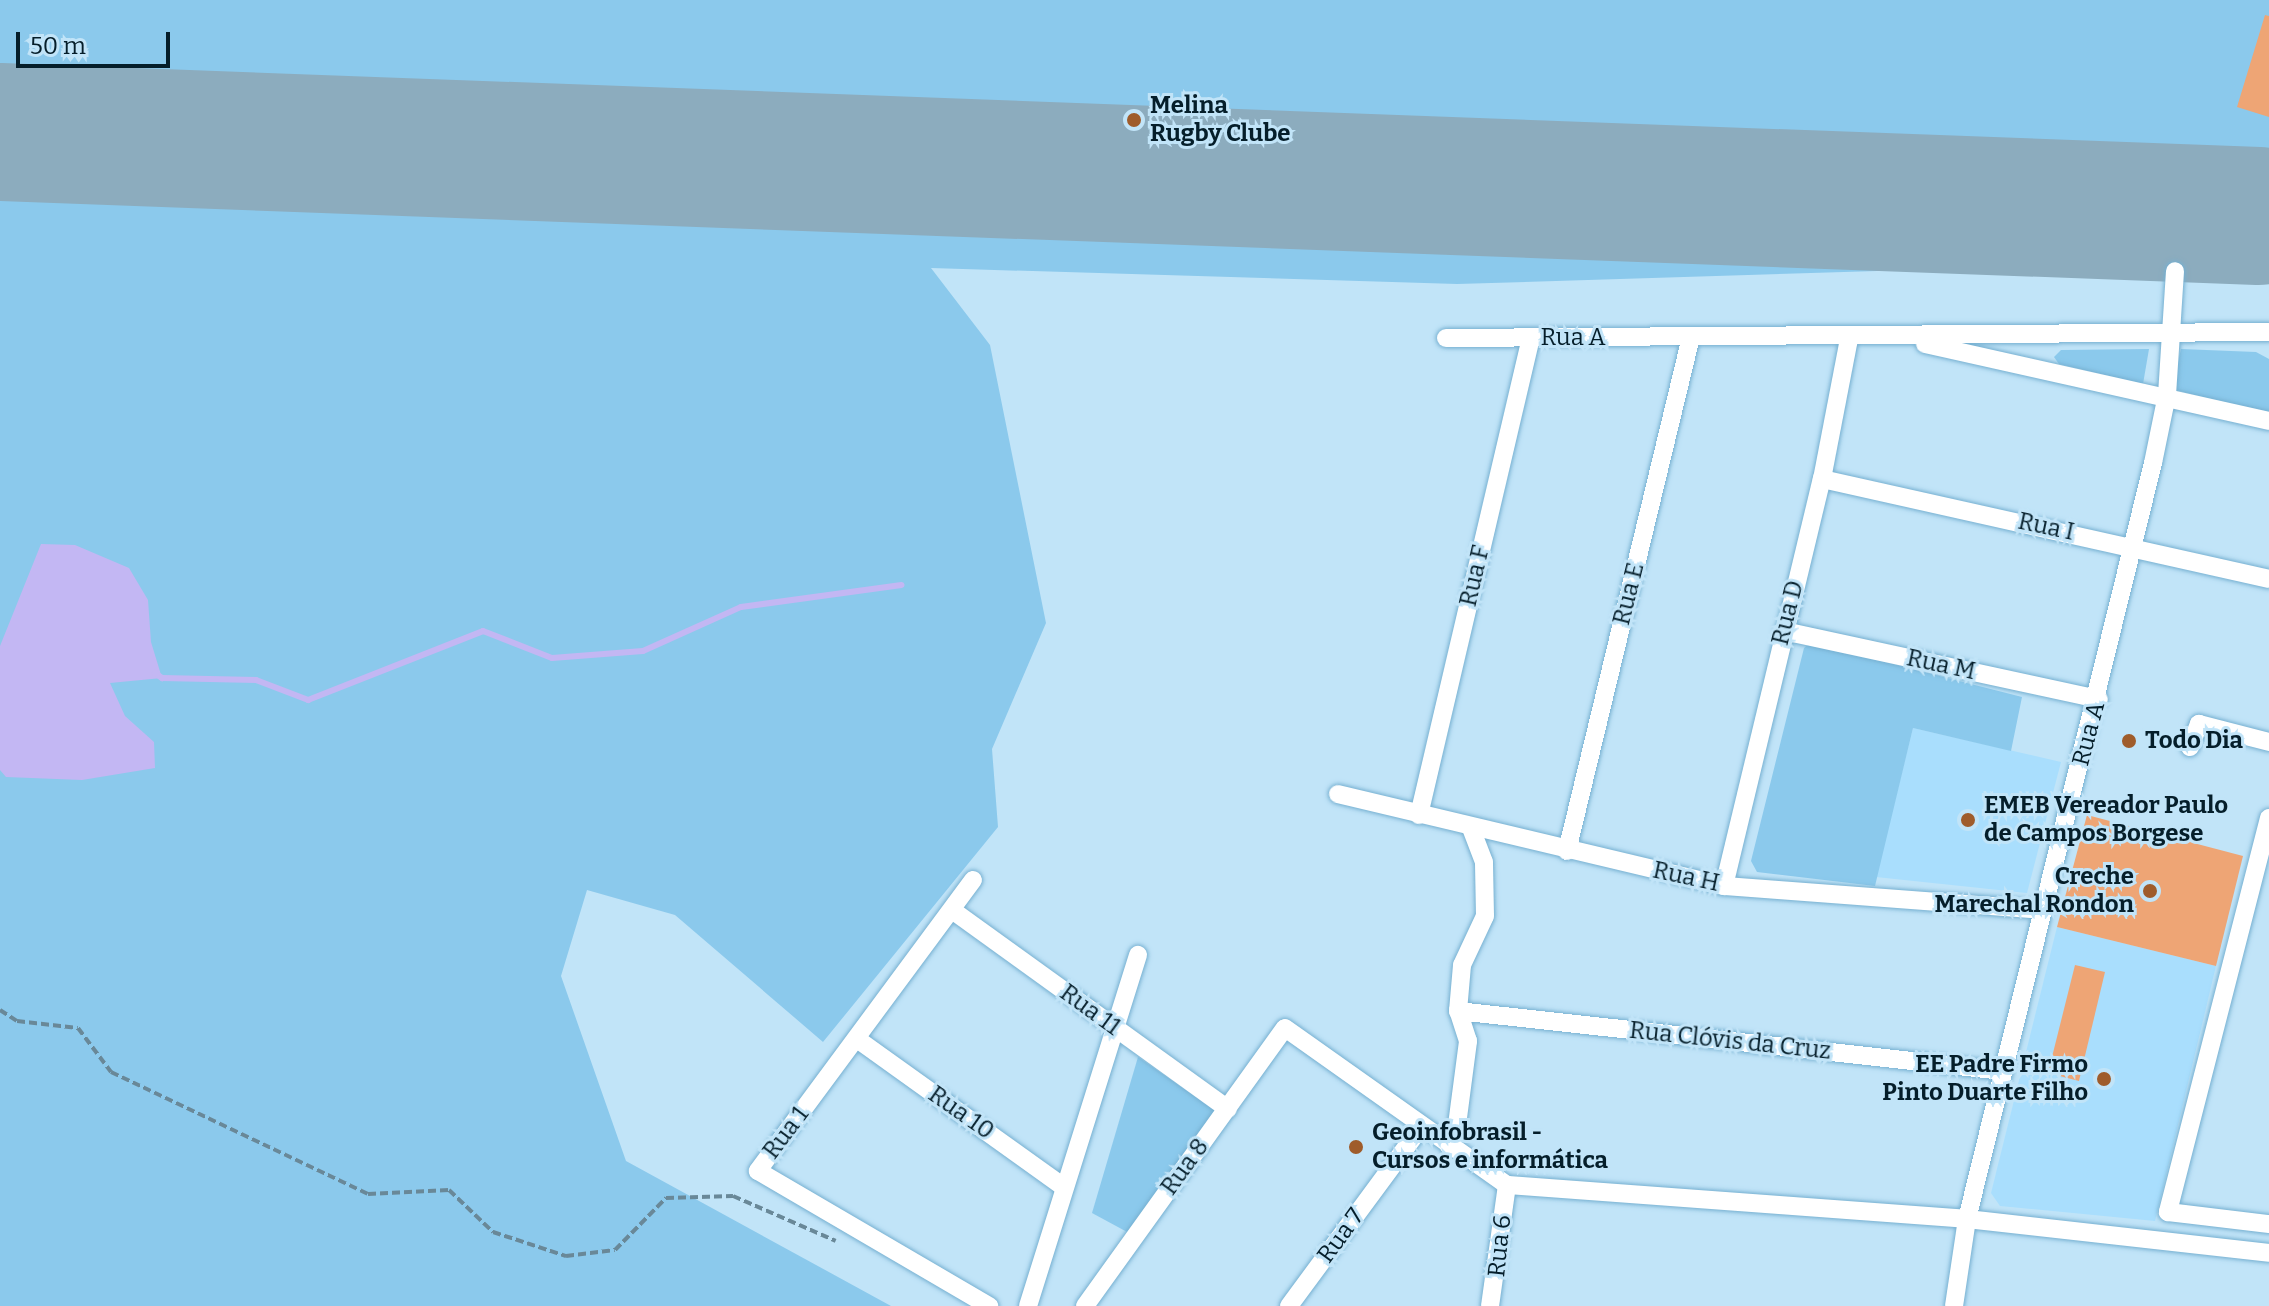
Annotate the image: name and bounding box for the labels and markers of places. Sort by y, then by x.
place label: Melina Rugby Clube [1150,92,1291,148]
marker: Melina Rugby Clube [1125,111,1143,129]
place label: Todo Dia [2145,727,2243,755]
marker: Todo Dia [2120,732,2138,750]
place label: EMEB Vereador Paulo de Campos Borgese [1984,792,2228,848]
marker: EMEB Vereador Paulo de Campos Borgese [1959,811,1977,829]
place label: Creche Marechal Rondon [1935,863,2134,919]
marker: Creche Marechal Rondon [2141,882,2159,900]
place label: EE Padre Firmo Pinto Duarte Filho [1882,1051,2088,1107]
marker: EE Padre Firmo Pinto Duarte Filho [2095,1070,2113,1088]
place label: Geoinfobrasil - Cursos e informática [1372,1119,1608,1175]
marker: Geoinfobrasil - Cursos e informática [1347,1138,1365,1156]

